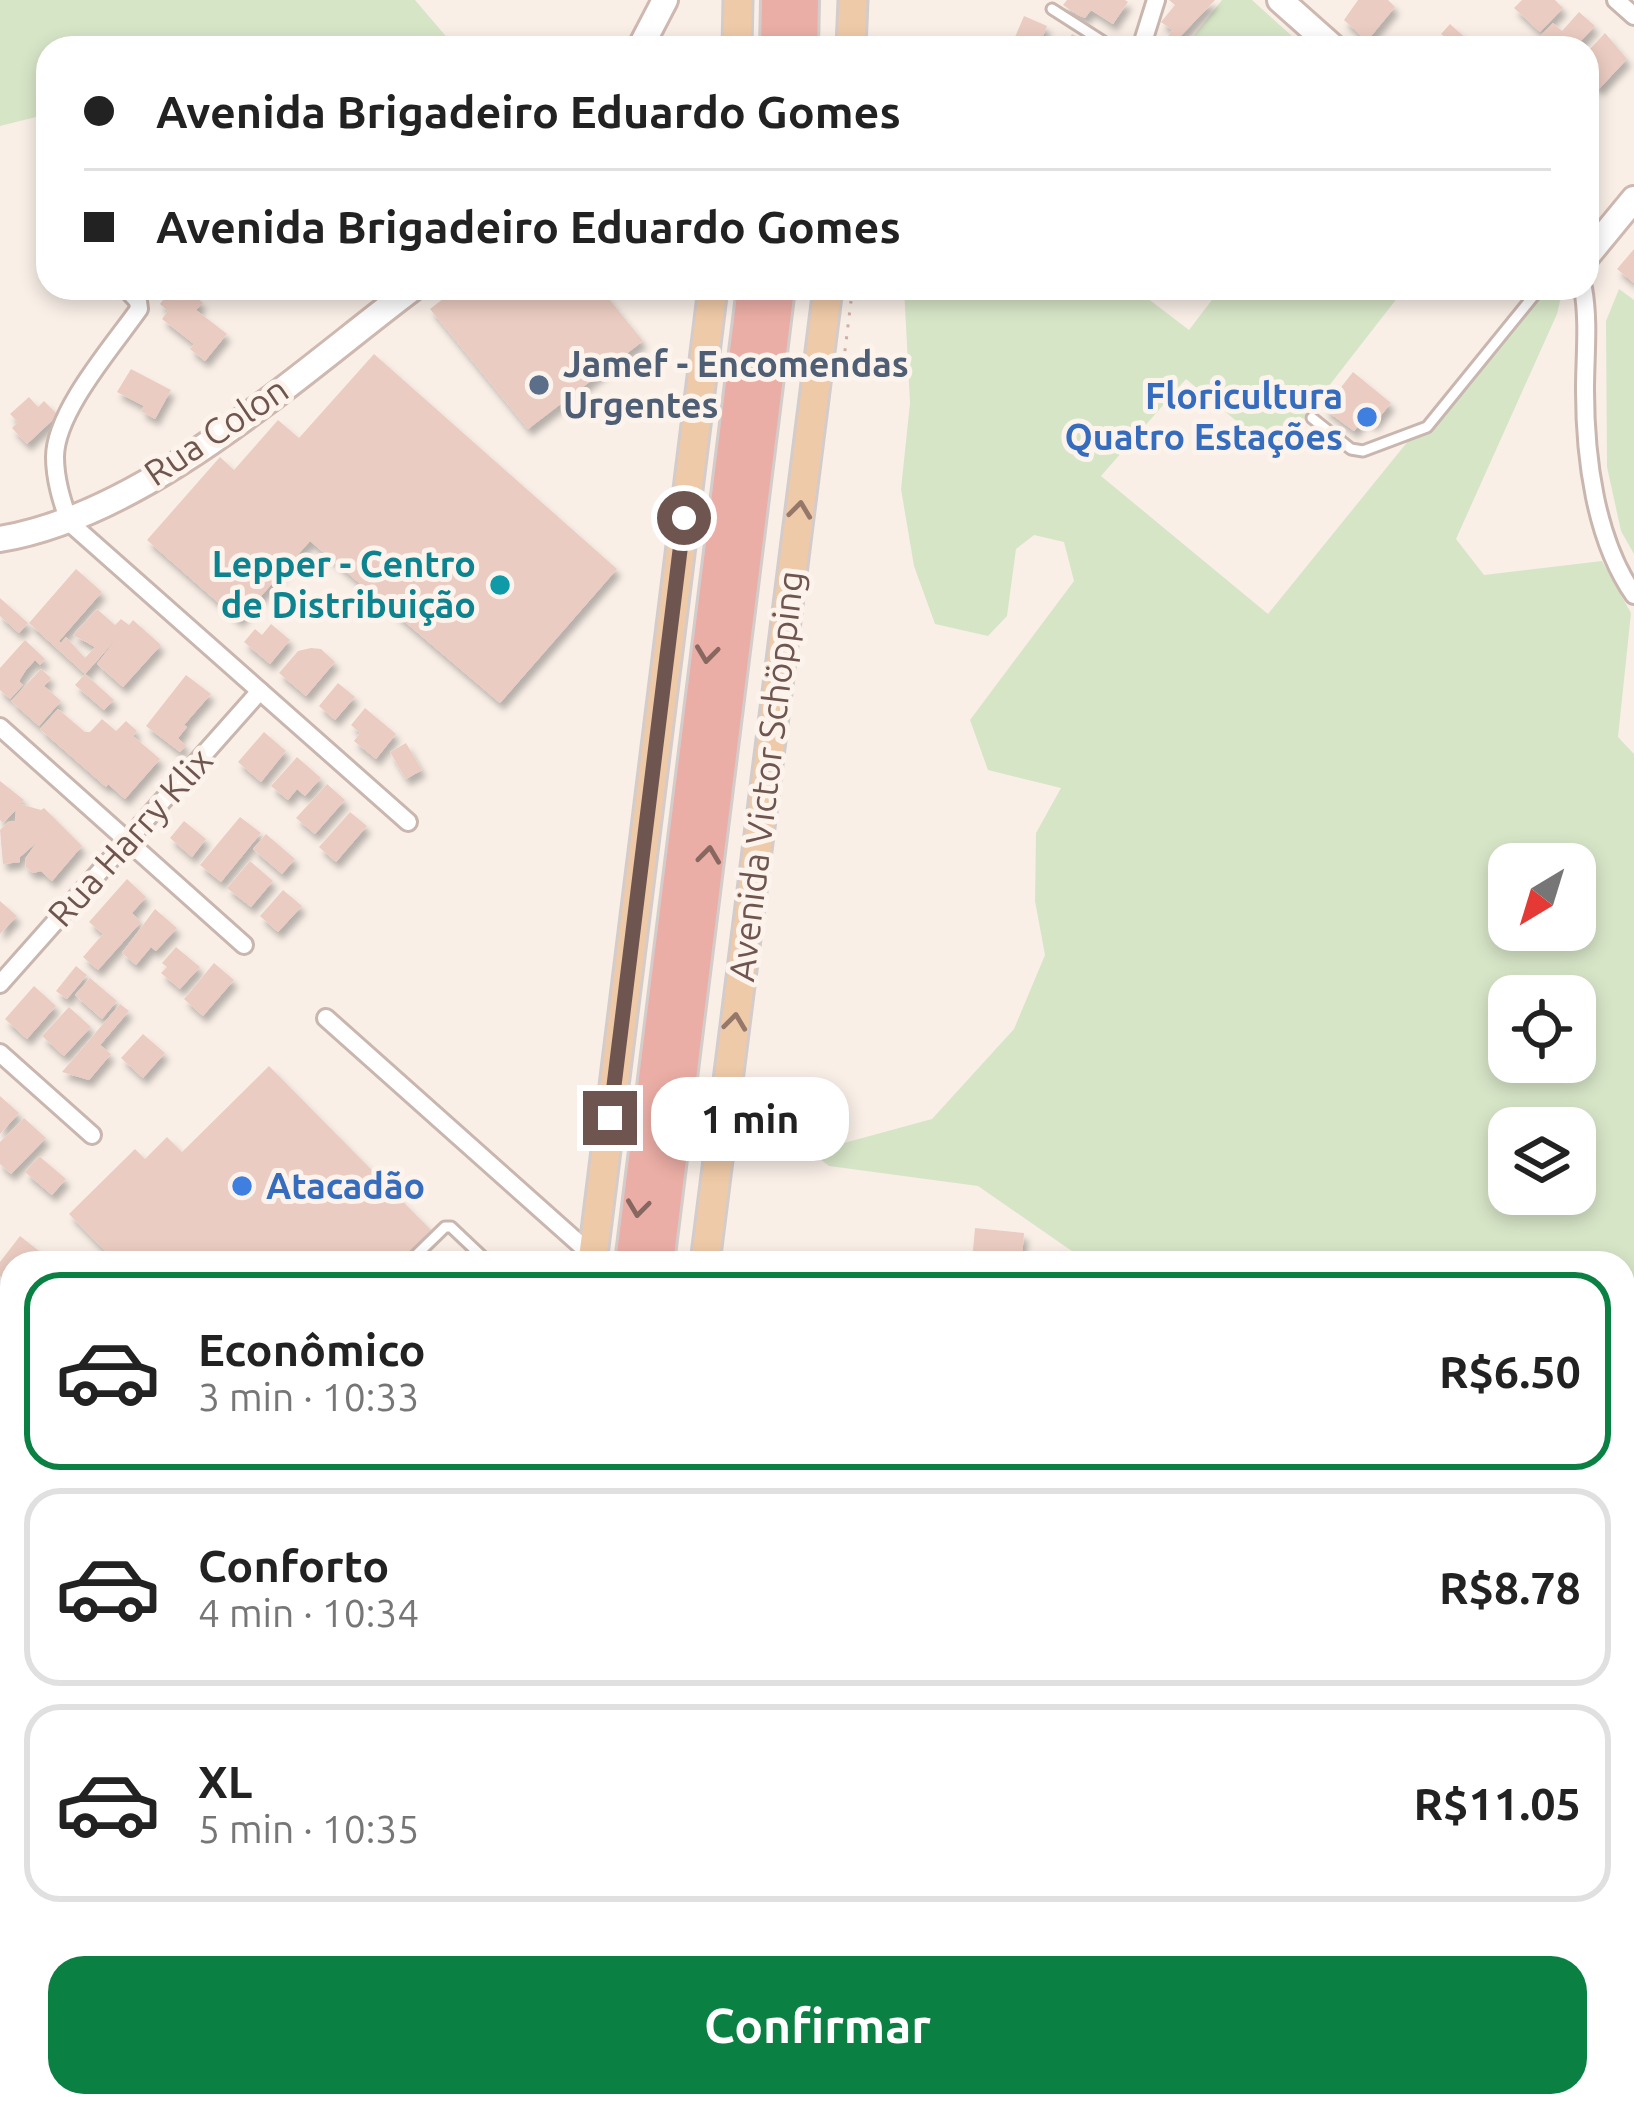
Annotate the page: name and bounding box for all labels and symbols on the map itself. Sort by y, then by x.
place label: Jamef - Encomendas Urgentes [563,343,909,425]
street label: Rua Colon [136,368,295,493]
marker: Jamef - Encomendas Urgentes [526,372,552,398]
place label: Floricultura Quatro Estações [1065,375,1343,458]
marker: Floricultura Quatro Estações [1354,404,1380,430]
route start [657,491,711,545]
one-way arrow [786,500,812,520]
place label: Lepper - Centro de Distribuição [212,543,476,626]
street label: Avenida Victor Schöpping [720,568,811,984]
marker: Lepper - Centro de Distribuição [487,572,513,598]
one-way arrow [695,644,721,664]
street label: Rua Harry Klix [39,739,220,934]
north arrow [1488,843,1596,951]
one-way arrow [695,845,721,865]
one-way arrow [722,1012,748,1032]
callout: 1 min [652,1076,850,1160]
route end [583,1091,637,1145]
place label: Atacadão [266,1165,425,1206]
marker: Atacadão [229,1173,255,1199]
one-way arrow [626,1198,652,1218]

